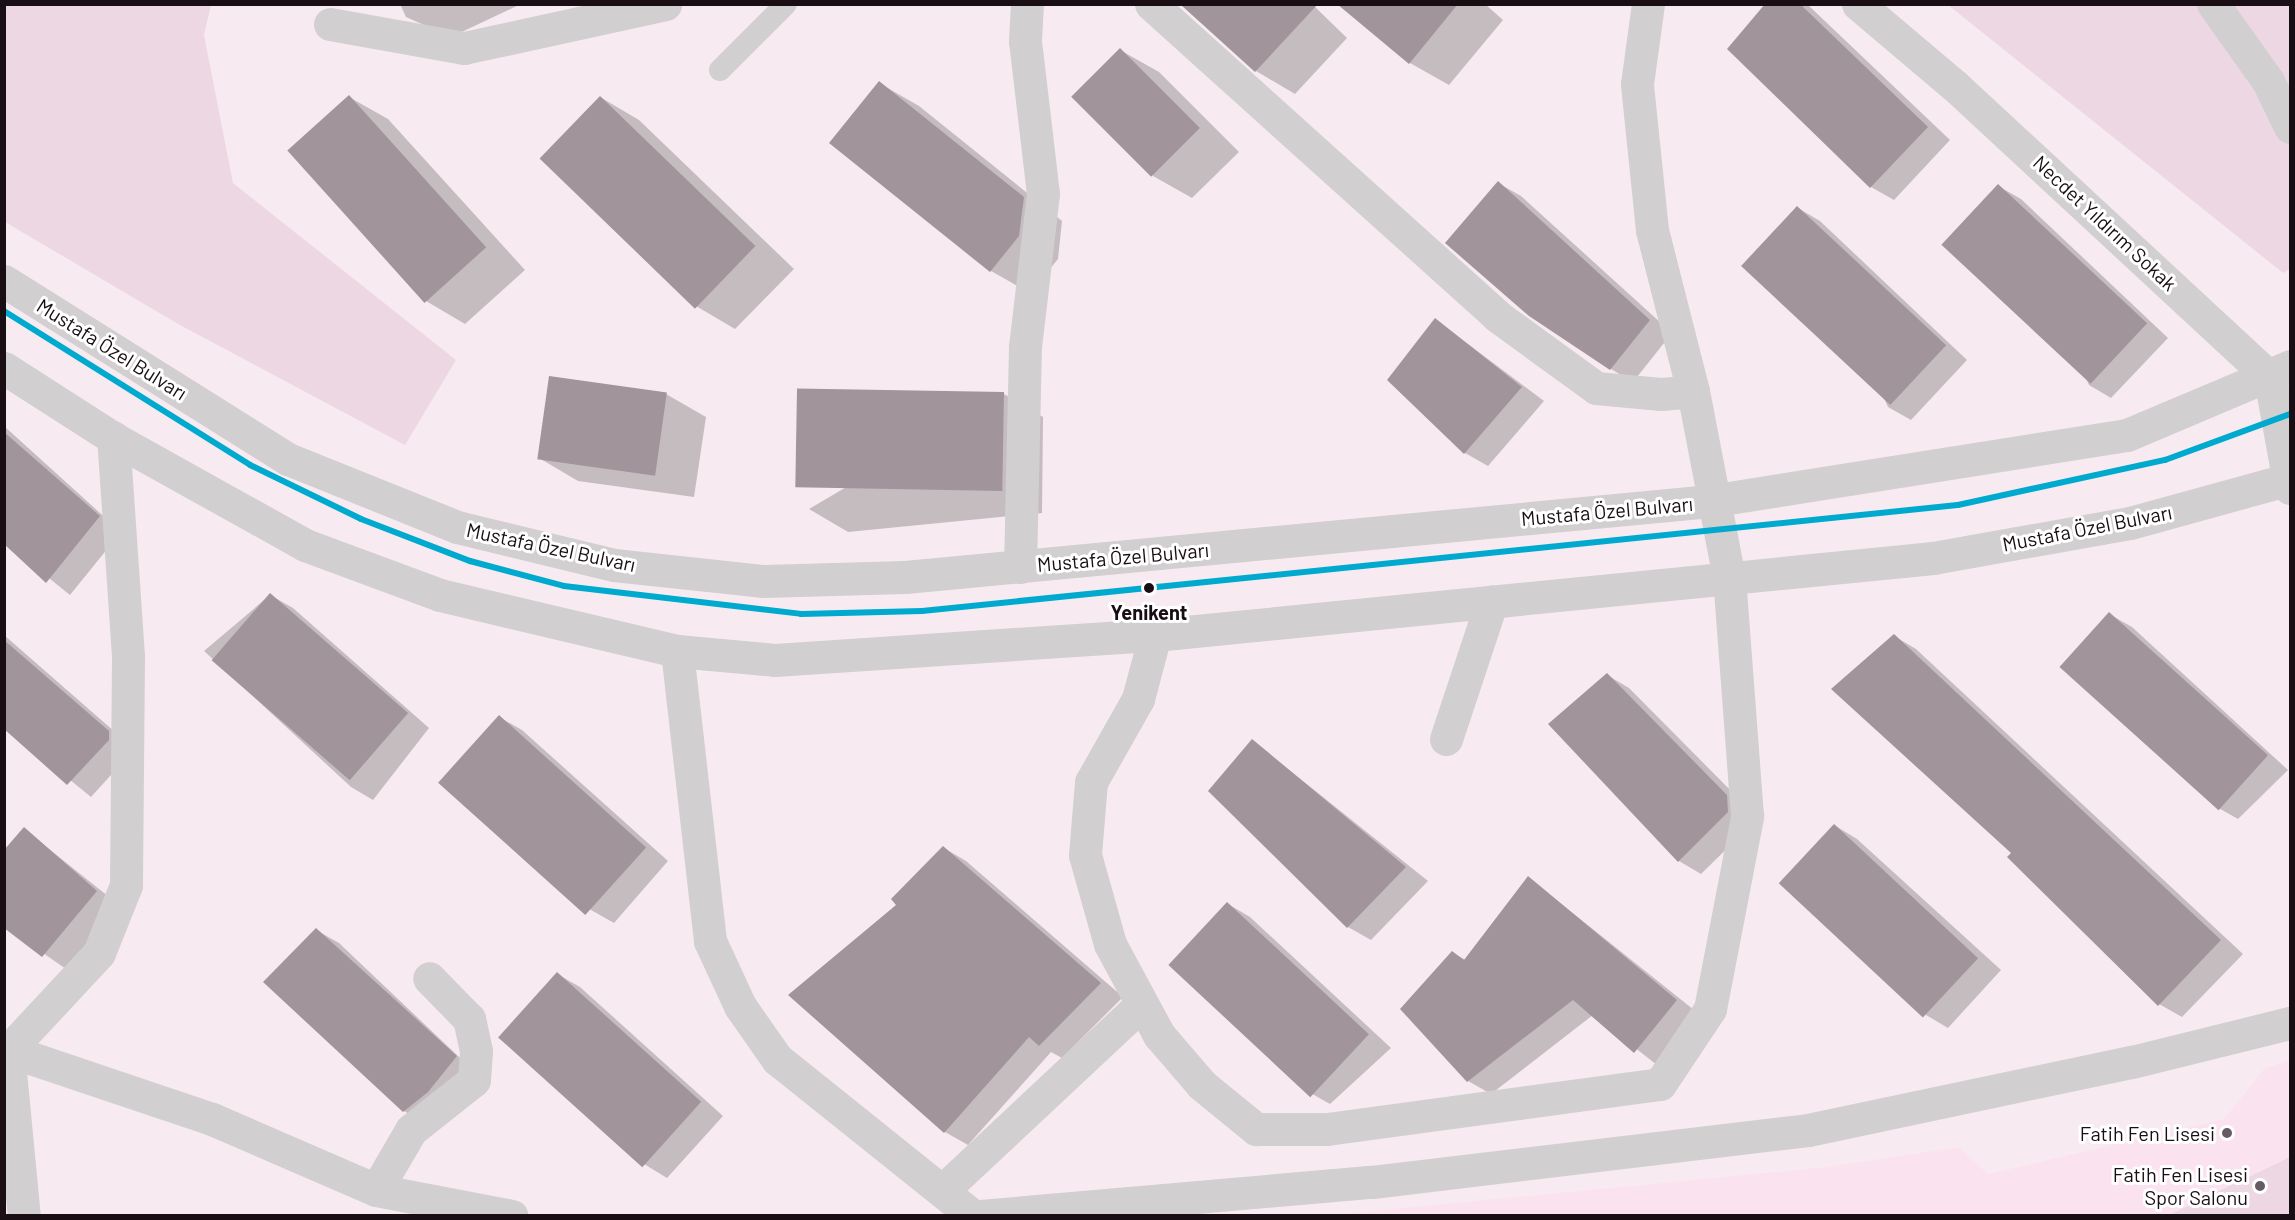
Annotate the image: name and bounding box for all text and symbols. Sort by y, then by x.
street label: Necdet Yıldırım Sokak [2028,150,2182,296]
street label: Mustafa Özel Bulvarı [33,293,191,405]
street label: Mustafa Özel Bulvarı [1520,492,1694,530]
street label: Mustafa Özel Bulvarı [2000,500,2174,556]
street label: Mustafa Özel Bulvarı [464,517,638,577]
street label: Mustafa Özel Bulvarı [1036,538,1210,576]
marker: Yenikent [1140,579,1158,597]
place label: Yenikent [1111,600,1187,624]
place label: Fatih Fen Lisesi [2080,1121,2215,1145]
marker: Fatih Fen Lisesi [2220,1126,2234,1140]
place label: Fatih Fen Lisesi Spor Salonu [2113,1162,2248,1209]
marker: Fatih Fen Lisesi Spor Salonu [2253,1179,2267,1193]

